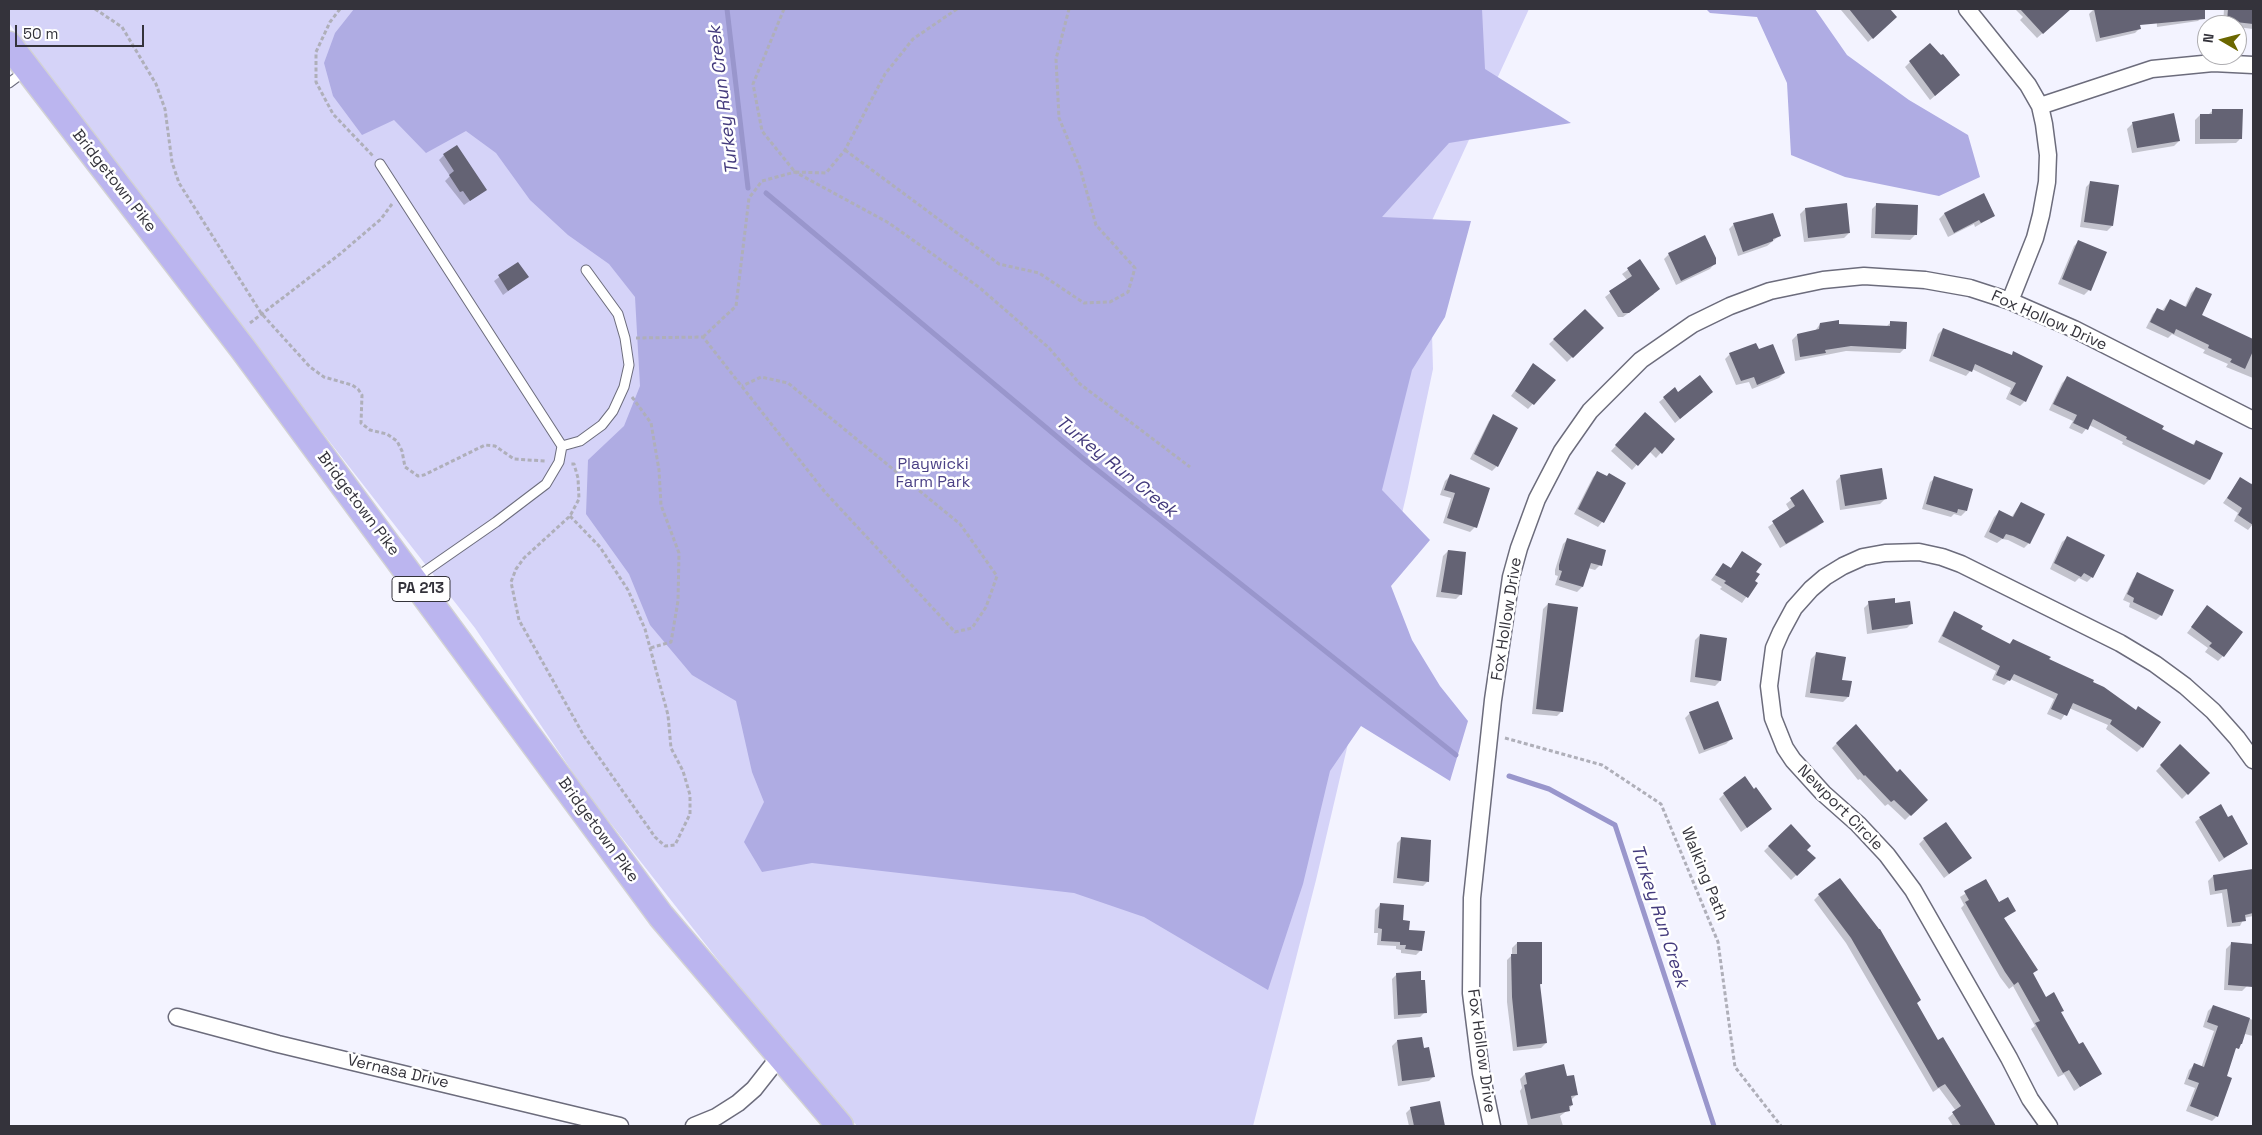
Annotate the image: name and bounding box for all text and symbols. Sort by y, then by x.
scale bar [18,15,146,47]
north arrow [2197,15,2247,65]
text: 50 m [23,24,58,43]
water label: Turkey Run Creek [704,24,744,176]
text: N [2199,32,2218,44]
street label: Bridgetown Pike [68,126,160,236]
street label: Fox Hollow Drive [1988,287,2110,355]
water label: Turkey Run Creek [1051,412,1181,522]
street label: Bridgetown Pike [313,448,403,560]
park label: Playwicki Farm Park [896,455,970,493]
street label: Fox Hollow Drive [1488,556,1526,682]
road number: PA 213 [392,576,450,602]
street label: Newport Circle [1793,761,1887,855]
street label: Bridgetown Pike [553,774,643,886]
street label: Walking Path [1677,825,1731,923]
water label: Turkey Run Creek [1626,842,1692,990]
street label: Fox Hollow Drive [1463,988,1499,1114]
street label: Vernasa Drive [345,1051,451,1093]

